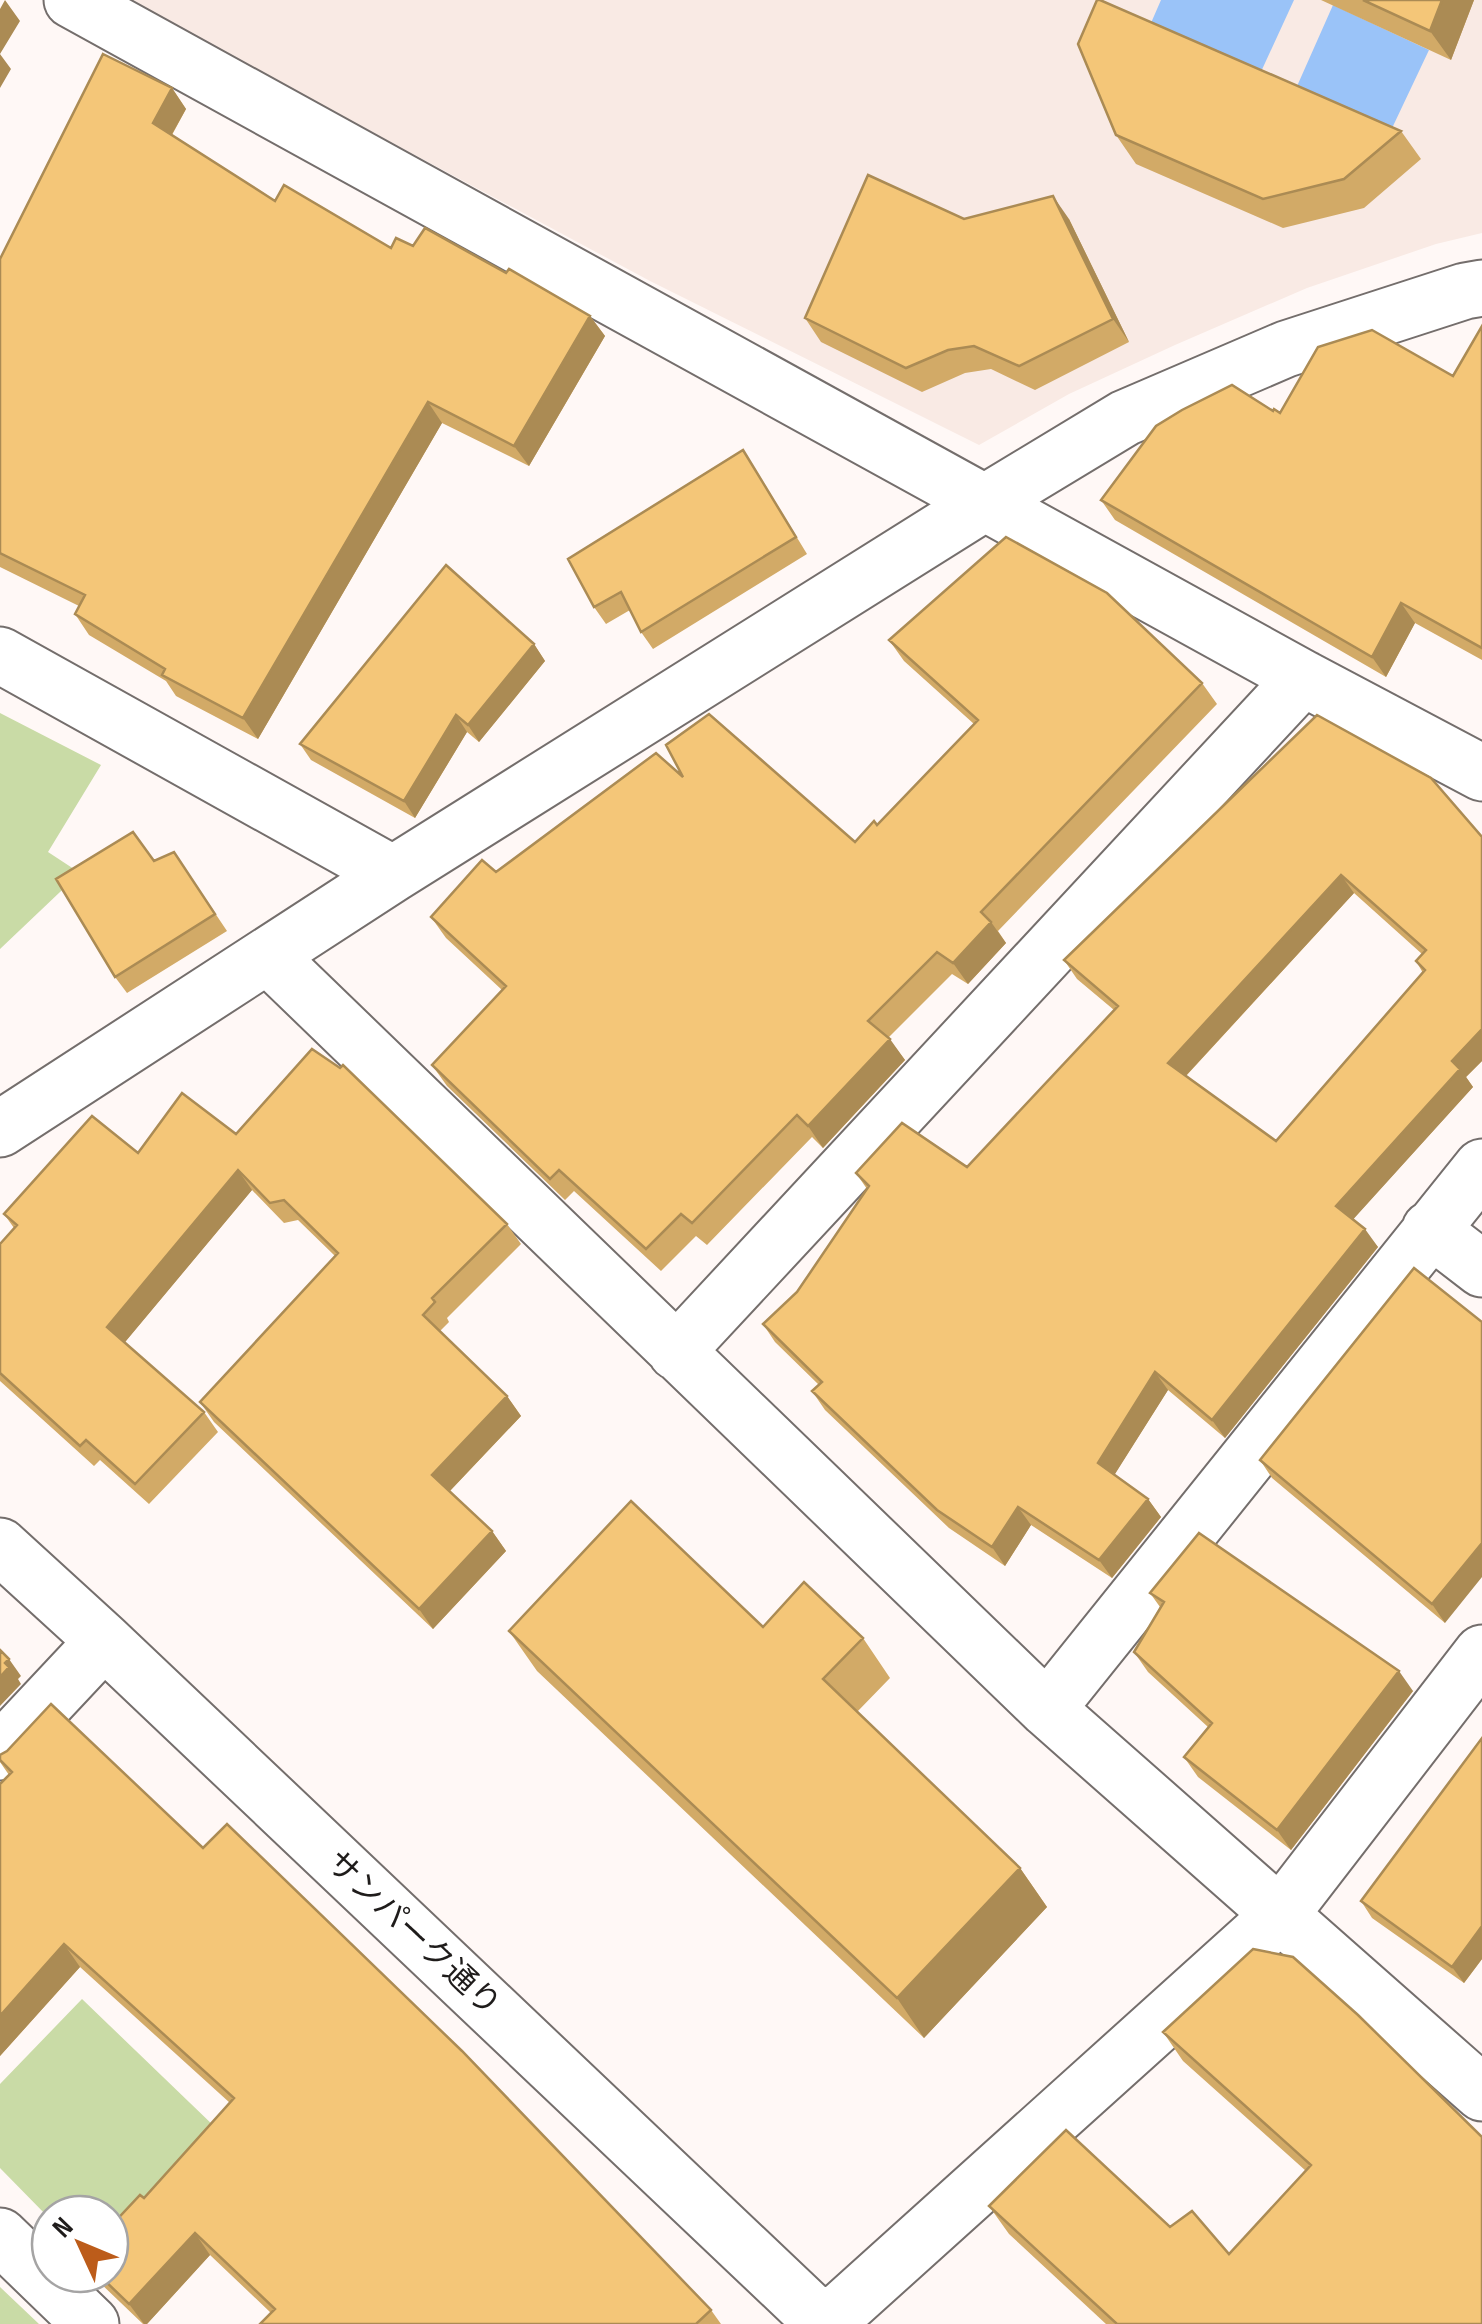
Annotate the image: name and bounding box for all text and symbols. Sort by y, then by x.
street label: サンパーク通り [318,1843,508,2025]
north arrow [30,2194,130,2294]
text: N [46,2211,80,2245]

